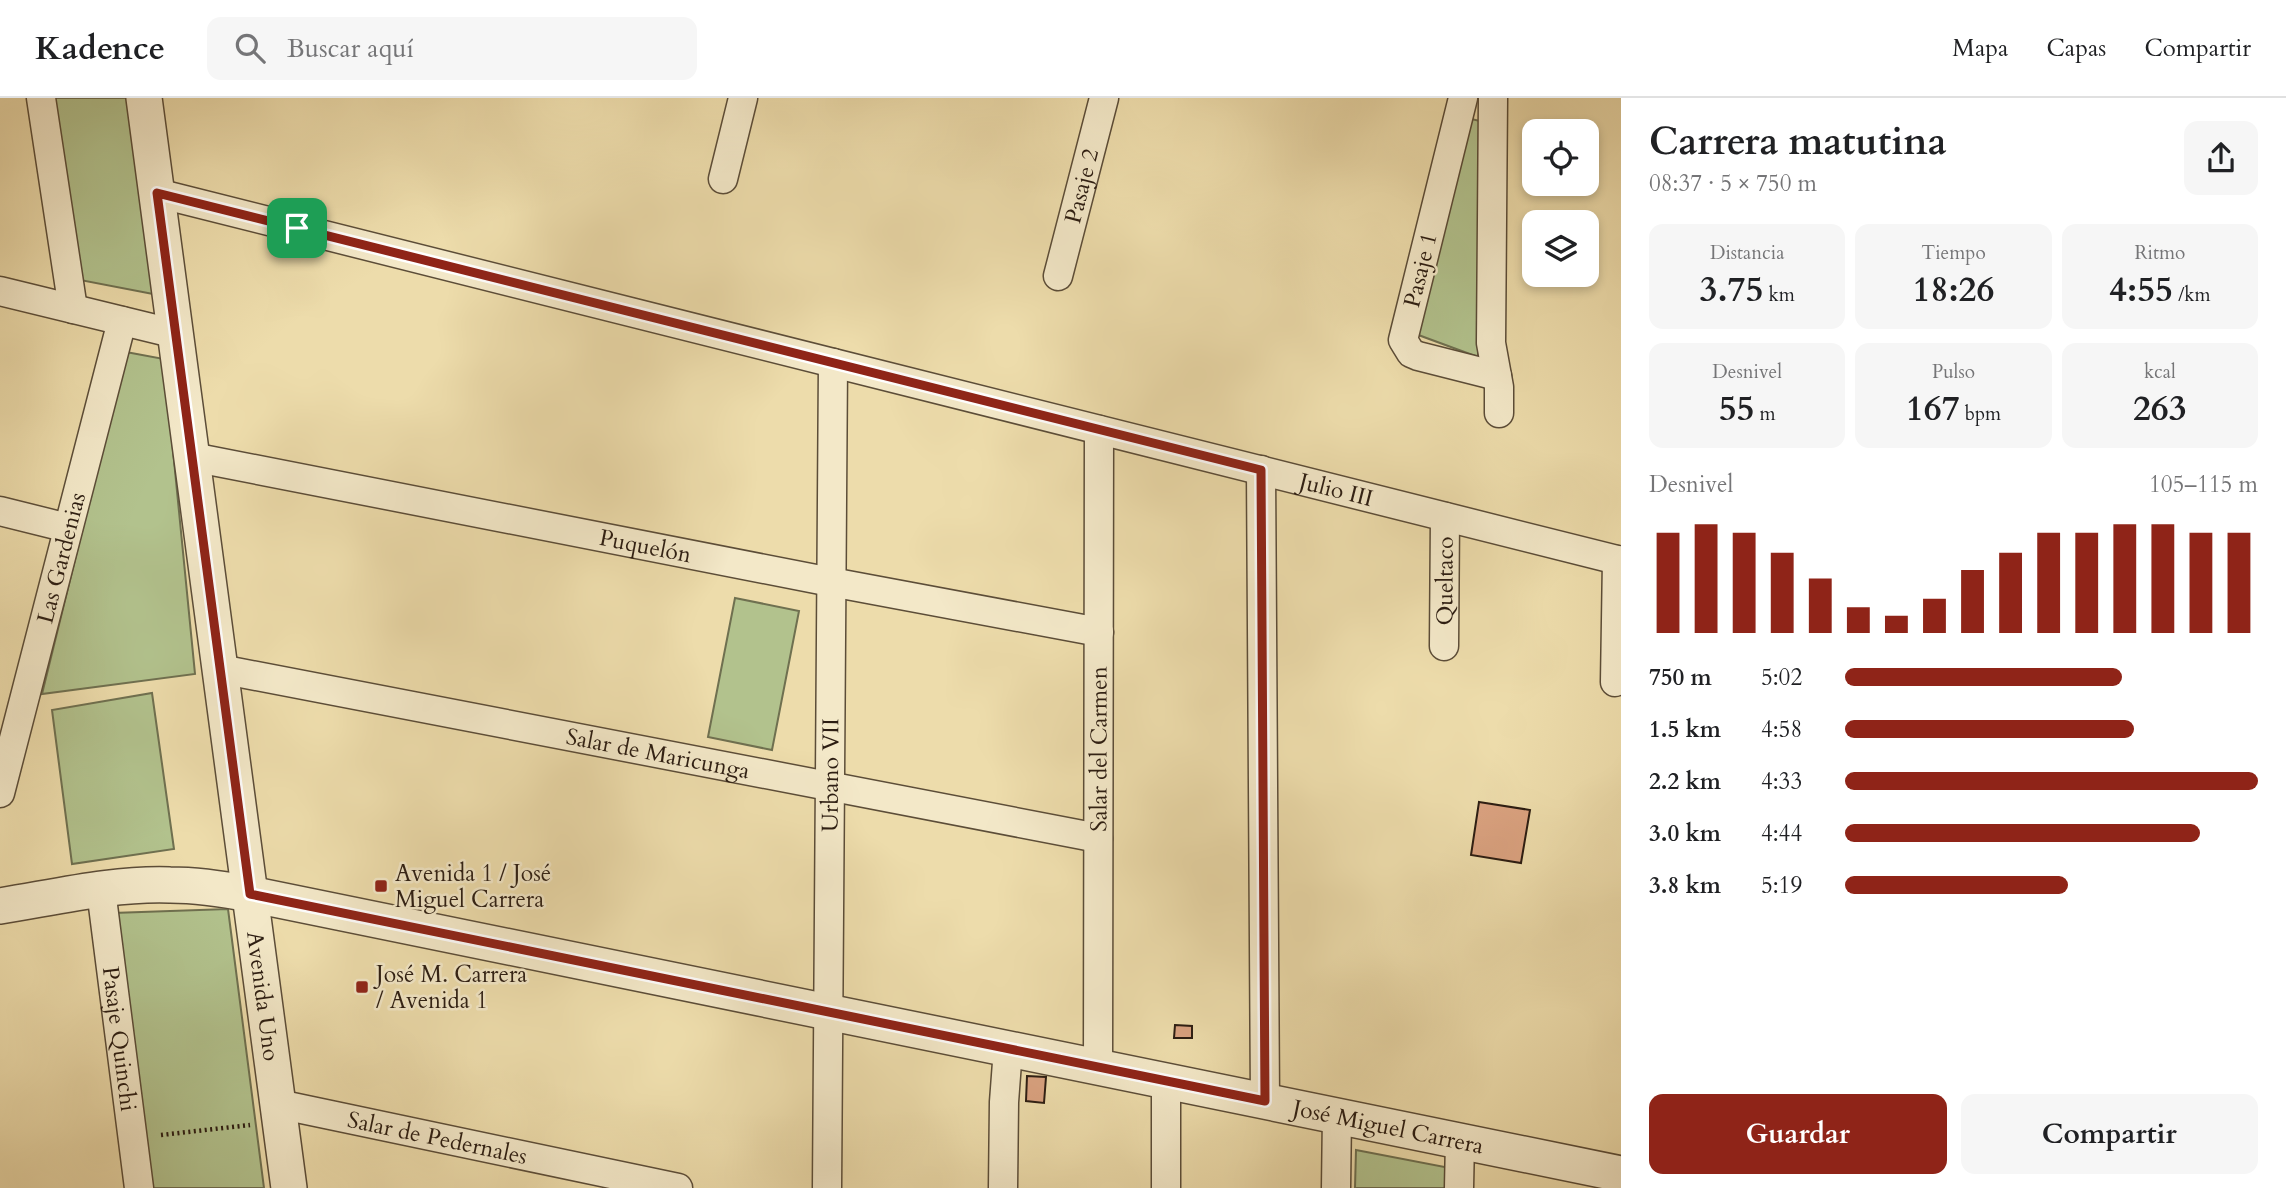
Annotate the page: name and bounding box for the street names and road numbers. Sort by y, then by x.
street label: Pasaje 2 [1057,145,1106,227]
street label: Pasaje 1 [1396,229,1445,311]
street label: Julio III [1293,465,1376,514]
street label: Las Gardenias [29,489,93,627]
street label: Puquelón [597,522,694,570]
street label: Queltaco [1429,536,1461,626]
street label: Salar del Carmen [1083,666,1115,832]
street label: Urbano VII [815,718,846,832]
street label: Salar de Maricunga [563,721,752,787]
street label: Avenida Uno [239,929,287,1063]
street label: Pasaje Quinchi [95,964,144,1113]
street label: José Miguel Carrera [1287,1092,1486,1162]
street label: Salar de Pedernales [345,1104,530,1172]

